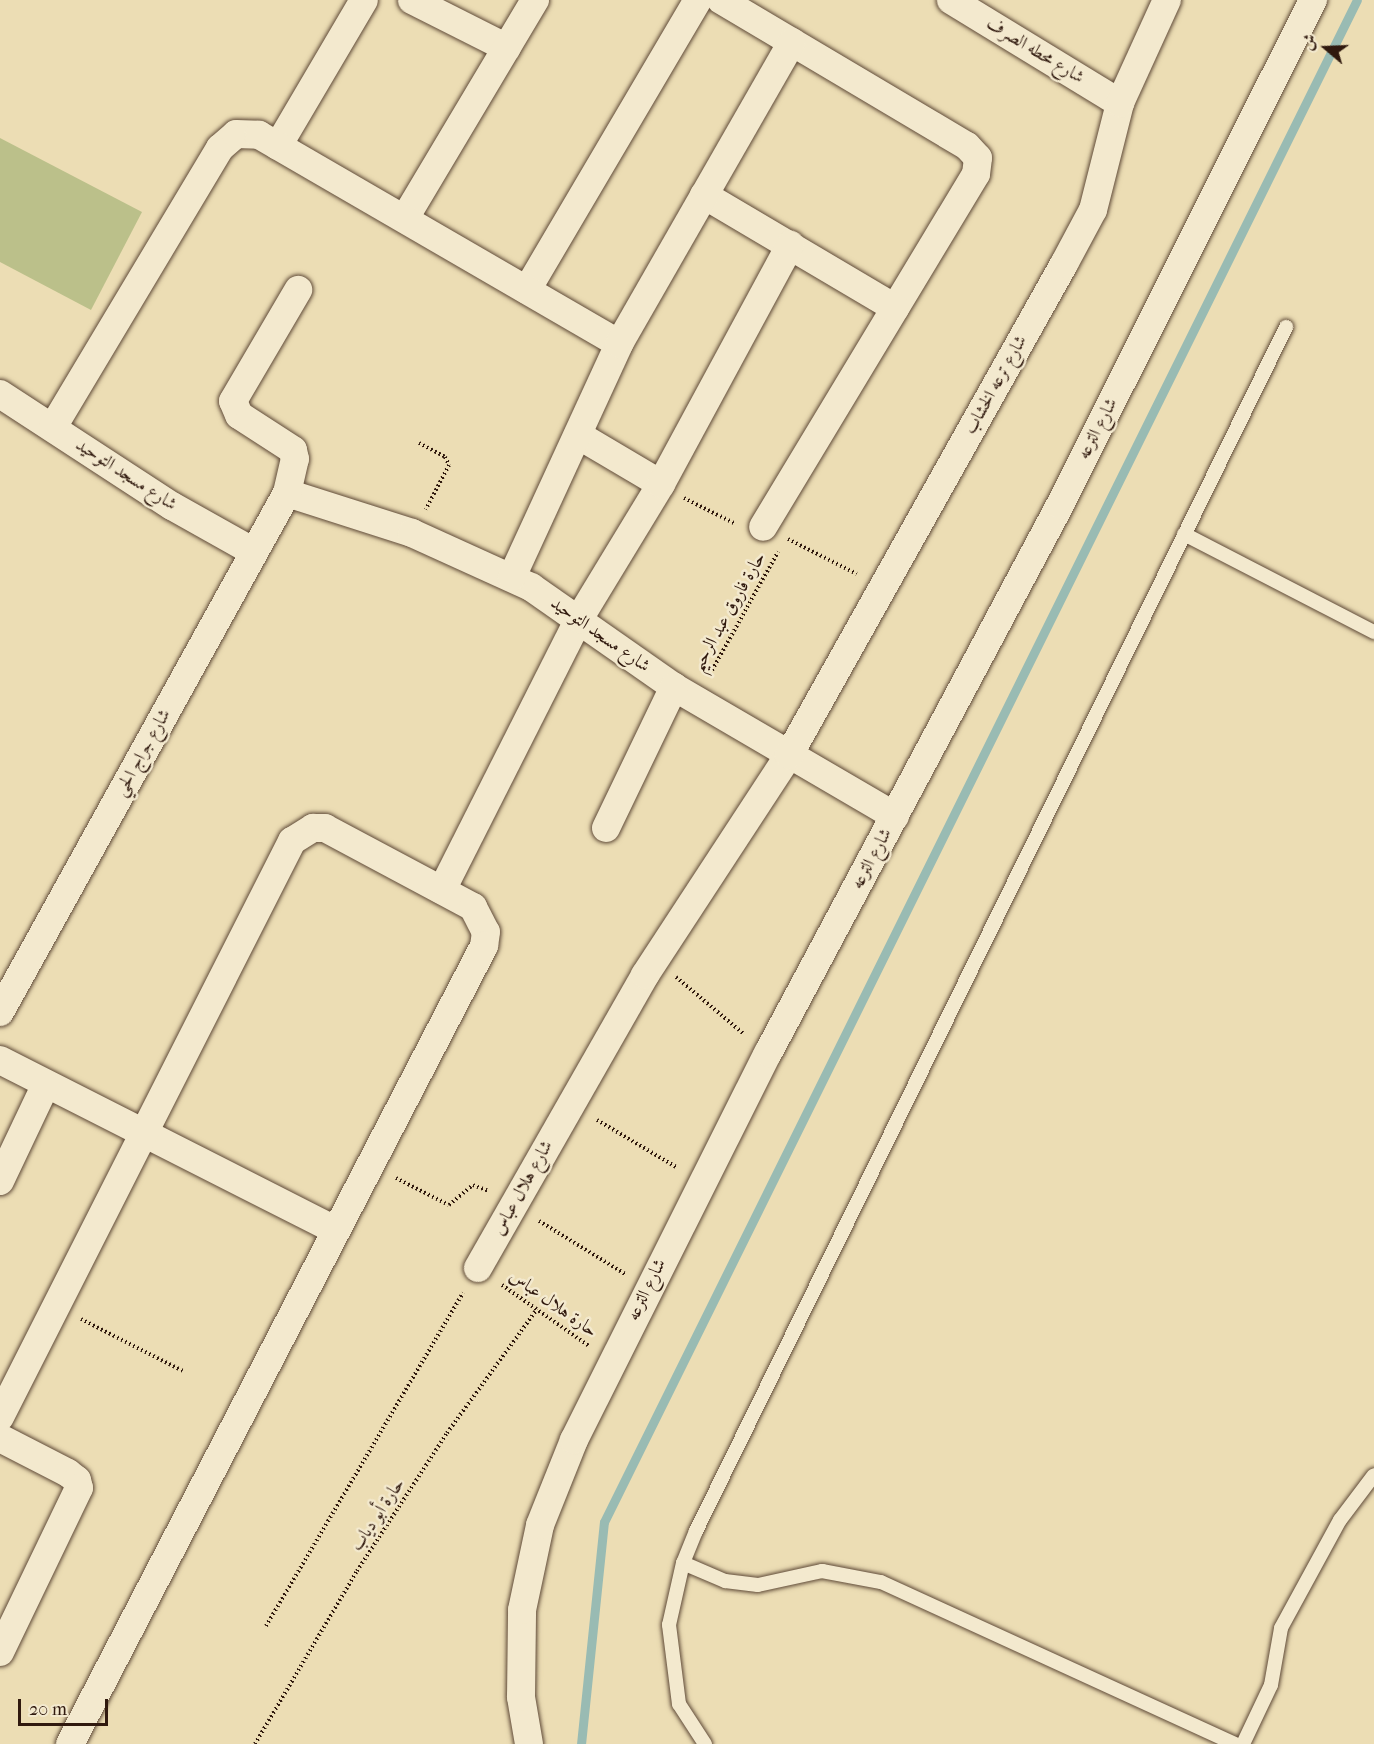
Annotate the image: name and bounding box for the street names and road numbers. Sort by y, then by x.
street label: شارع محطه الصرف [982,13,1088,89]
street label: شارع ترعه الخشاب [960,332,1032,438]
street label: شارع الترعه [1073,395,1123,463]
street label: شارع مسجد التوحيد [71,434,181,516]
street label: حارة فاروق عبد الرحيم [687,549,771,675]
street label: شارع مسجد التوحيد [546,593,654,677]
street label: شارع جراج الحي [110,706,176,800]
street label: شارع الترعه [847,825,897,893]
street label: شارع هلال عباس [488,1137,558,1239]
street label: شارع الترعه [623,1256,671,1324]
street label: حارة هلال عباس [505,1266,601,1342]
street label: حارة أبو دياب [346,1474,410,1556]

